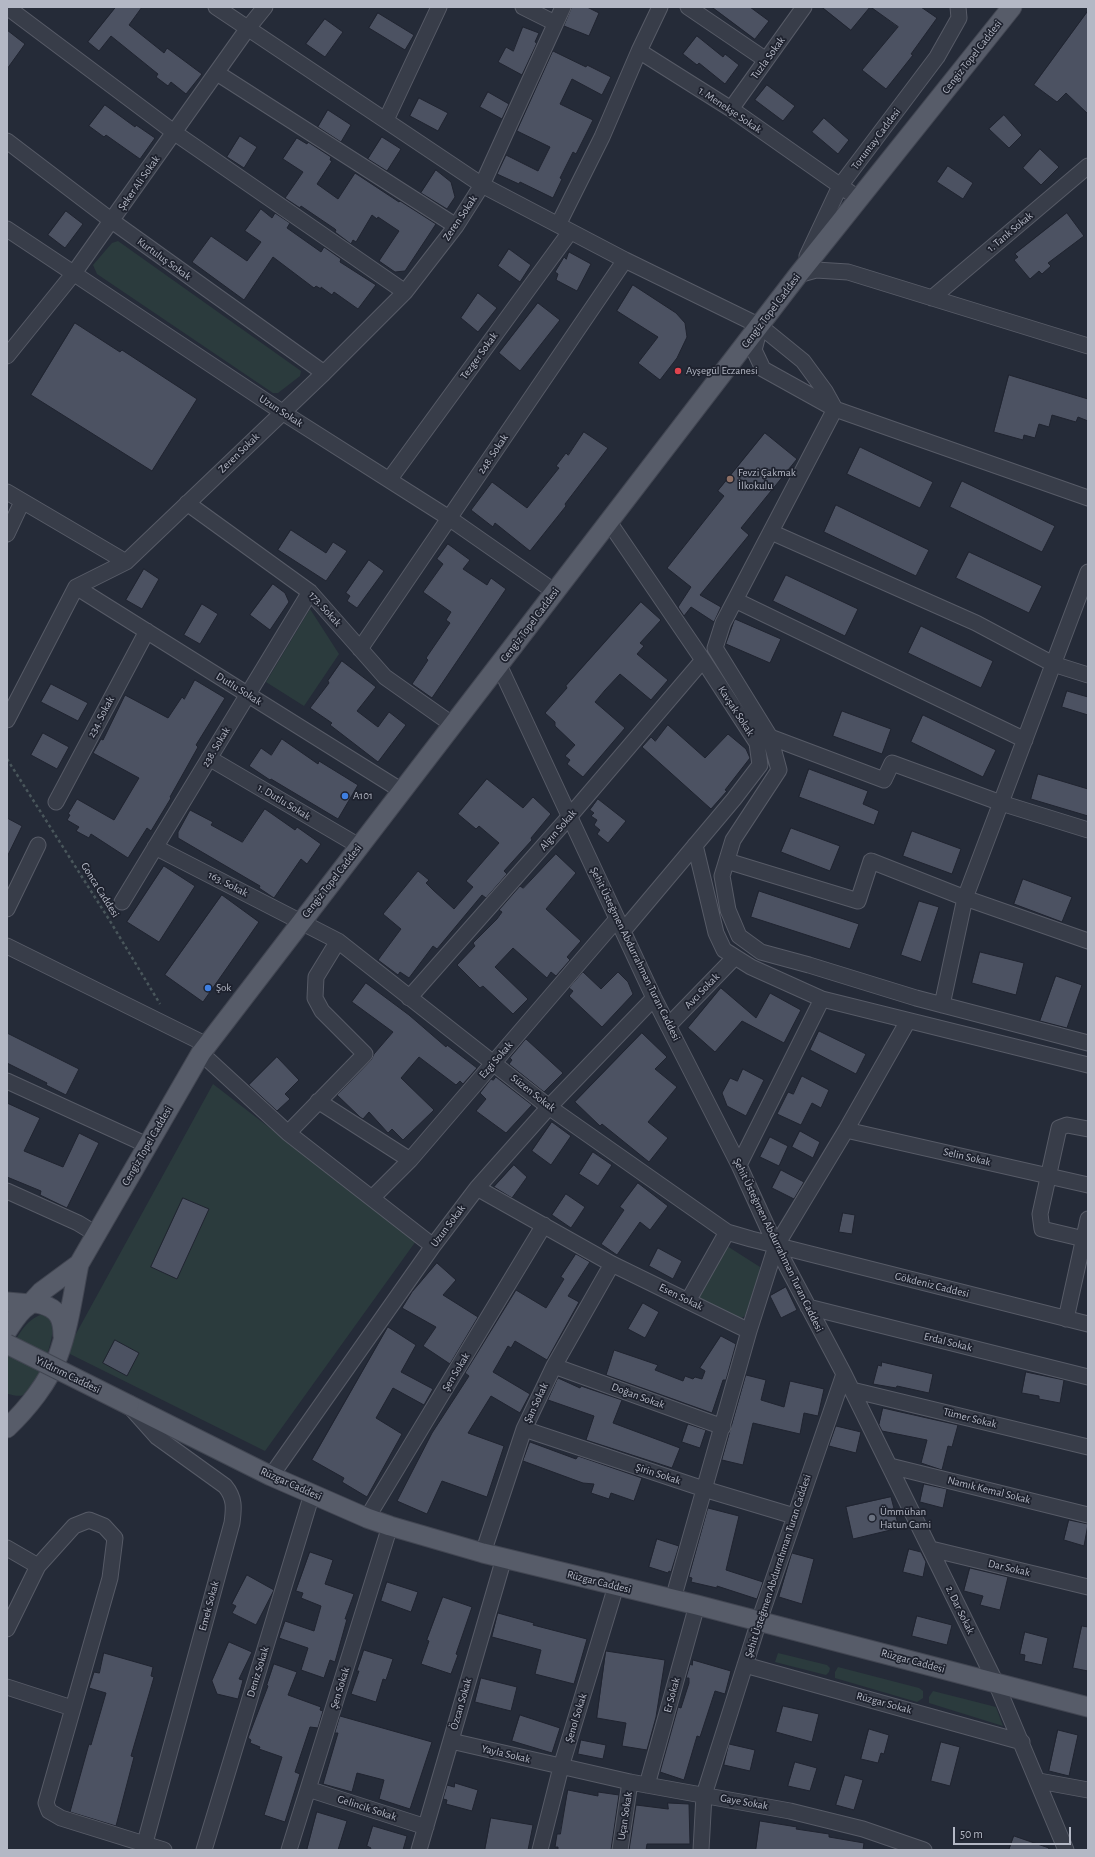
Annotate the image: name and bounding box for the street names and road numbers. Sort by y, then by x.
street label: Cengiz Topel Caddesi [939,18,1005,96]
street label: Tuzla Sokak [748,34,788,82]
street label: 1. Menekşe Sokak [696,84,764,136]
street label: Toruntay Caddesi [849,106,903,172]
street label: Şeker Ali Sokak [115,153,163,213]
street label: Zeren Sokak [440,193,480,243]
street label: 1. Tank Sokak [984,209,1036,255]
street label: Kurtuluş Sokak [134,235,194,283]
street label: Cengiz Topel Caddesi [739,271,803,351]
street label: Tezger Sokak [457,330,501,382]
street label: Uzun Sokak [257,392,305,430]
street label: Zeren Sokak [216,430,262,476]
street label: 248. Sokak [475,432,511,476]
street label: Cengiz Topel Caddesi [498,585,562,665]
street label: 173. Sokak [306,589,344,629]
street label: Dutlu Sokak [214,670,264,708]
street label: Kavşak Sokak [715,684,757,738]
street label: 234. Sokak [85,694,117,740]
street label: 238. Sokak [199,725,233,769]
street label: 1. Dutlu Sokak [255,781,313,823]
street label: Algın Sokak [537,807,579,853]
street label: Cengiz Topel Caddesi [299,842,365,920]
street label: Gonca Caddesi [78,860,122,920]
street label: Şehit Üsteğmen Abdurrahman Turan Caddesi [587,865,683,1043]
street label: 163. Sokak [206,868,250,900]
street label: Avcı Sokak [682,970,722,1012]
street label: Ezgi Sokak [476,1039,516,1081]
street label: Süzen Sokak [508,1071,558,1115]
street label: Cengiz Topel Caddesi [119,1104,175,1188]
street label: Selin Sokak [942,1145,992,1169]
street label: Şehit Üsteğmen Abdurrahman Turan Caddesi [730,1156,826,1334]
street label: Uzun Sokak [428,1202,468,1250]
street label: Gökdeniz Caddesi [894,1269,970,1301]
street label: Esen Sokak [657,1281,705,1313]
street label: Erdal Sokak [922,1330,974,1354]
street label: Şen Sokak [439,1350,473,1394]
street label: Yıldırım Caddesi [34,1354,102,1396]
street label: Doğan Sokak [610,1380,666,1412]
street label: Şan Sokak [521,1381,551,1425]
street label: Tümer Sokak [942,1405,998,1431]
street label: Şirin Sokak [634,1460,682,1488]
street label: Rüzgar Caddesi [258,1465,324,1503]
street label: Şehit Üsteğmen Abdurrahman Turan Caddesi [742,1473,814,1659]
street label: Namık Kemal Sokak [946,1473,1032,1507]
street label: Dar Sokak [987,1557,1031,1579]
street label: Rüzgar Caddesi [566,1568,632,1596]
street label: Emek Sokak [196,1580,222,1632]
street label: 2. Dar Sokak [943,1584,977,1636]
street label: Deniz Sokak [244,1645,272,1699]
street label: Rüzgar Caddesi [880,1646,946,1676]
street label: Şen Sokak [327,1666,353,1710]
street label: Er Sokak [661,1676,683,1714]
street label: Özcan Sokak [447,1677,475,1731]
street label: Rüzgar Sokak [855,1689,913,1717]
street label: Şenol Sokak [562,1692,590,1744]
street label: Yayla Sokak [480,1742,532,1766]
street label: Uçan Sokak [615,1791,635,1841]
street label: Gaye Sokak [719,1791,769,1813]
street label: Gelincik Sokak [336,1792,398,1824]

